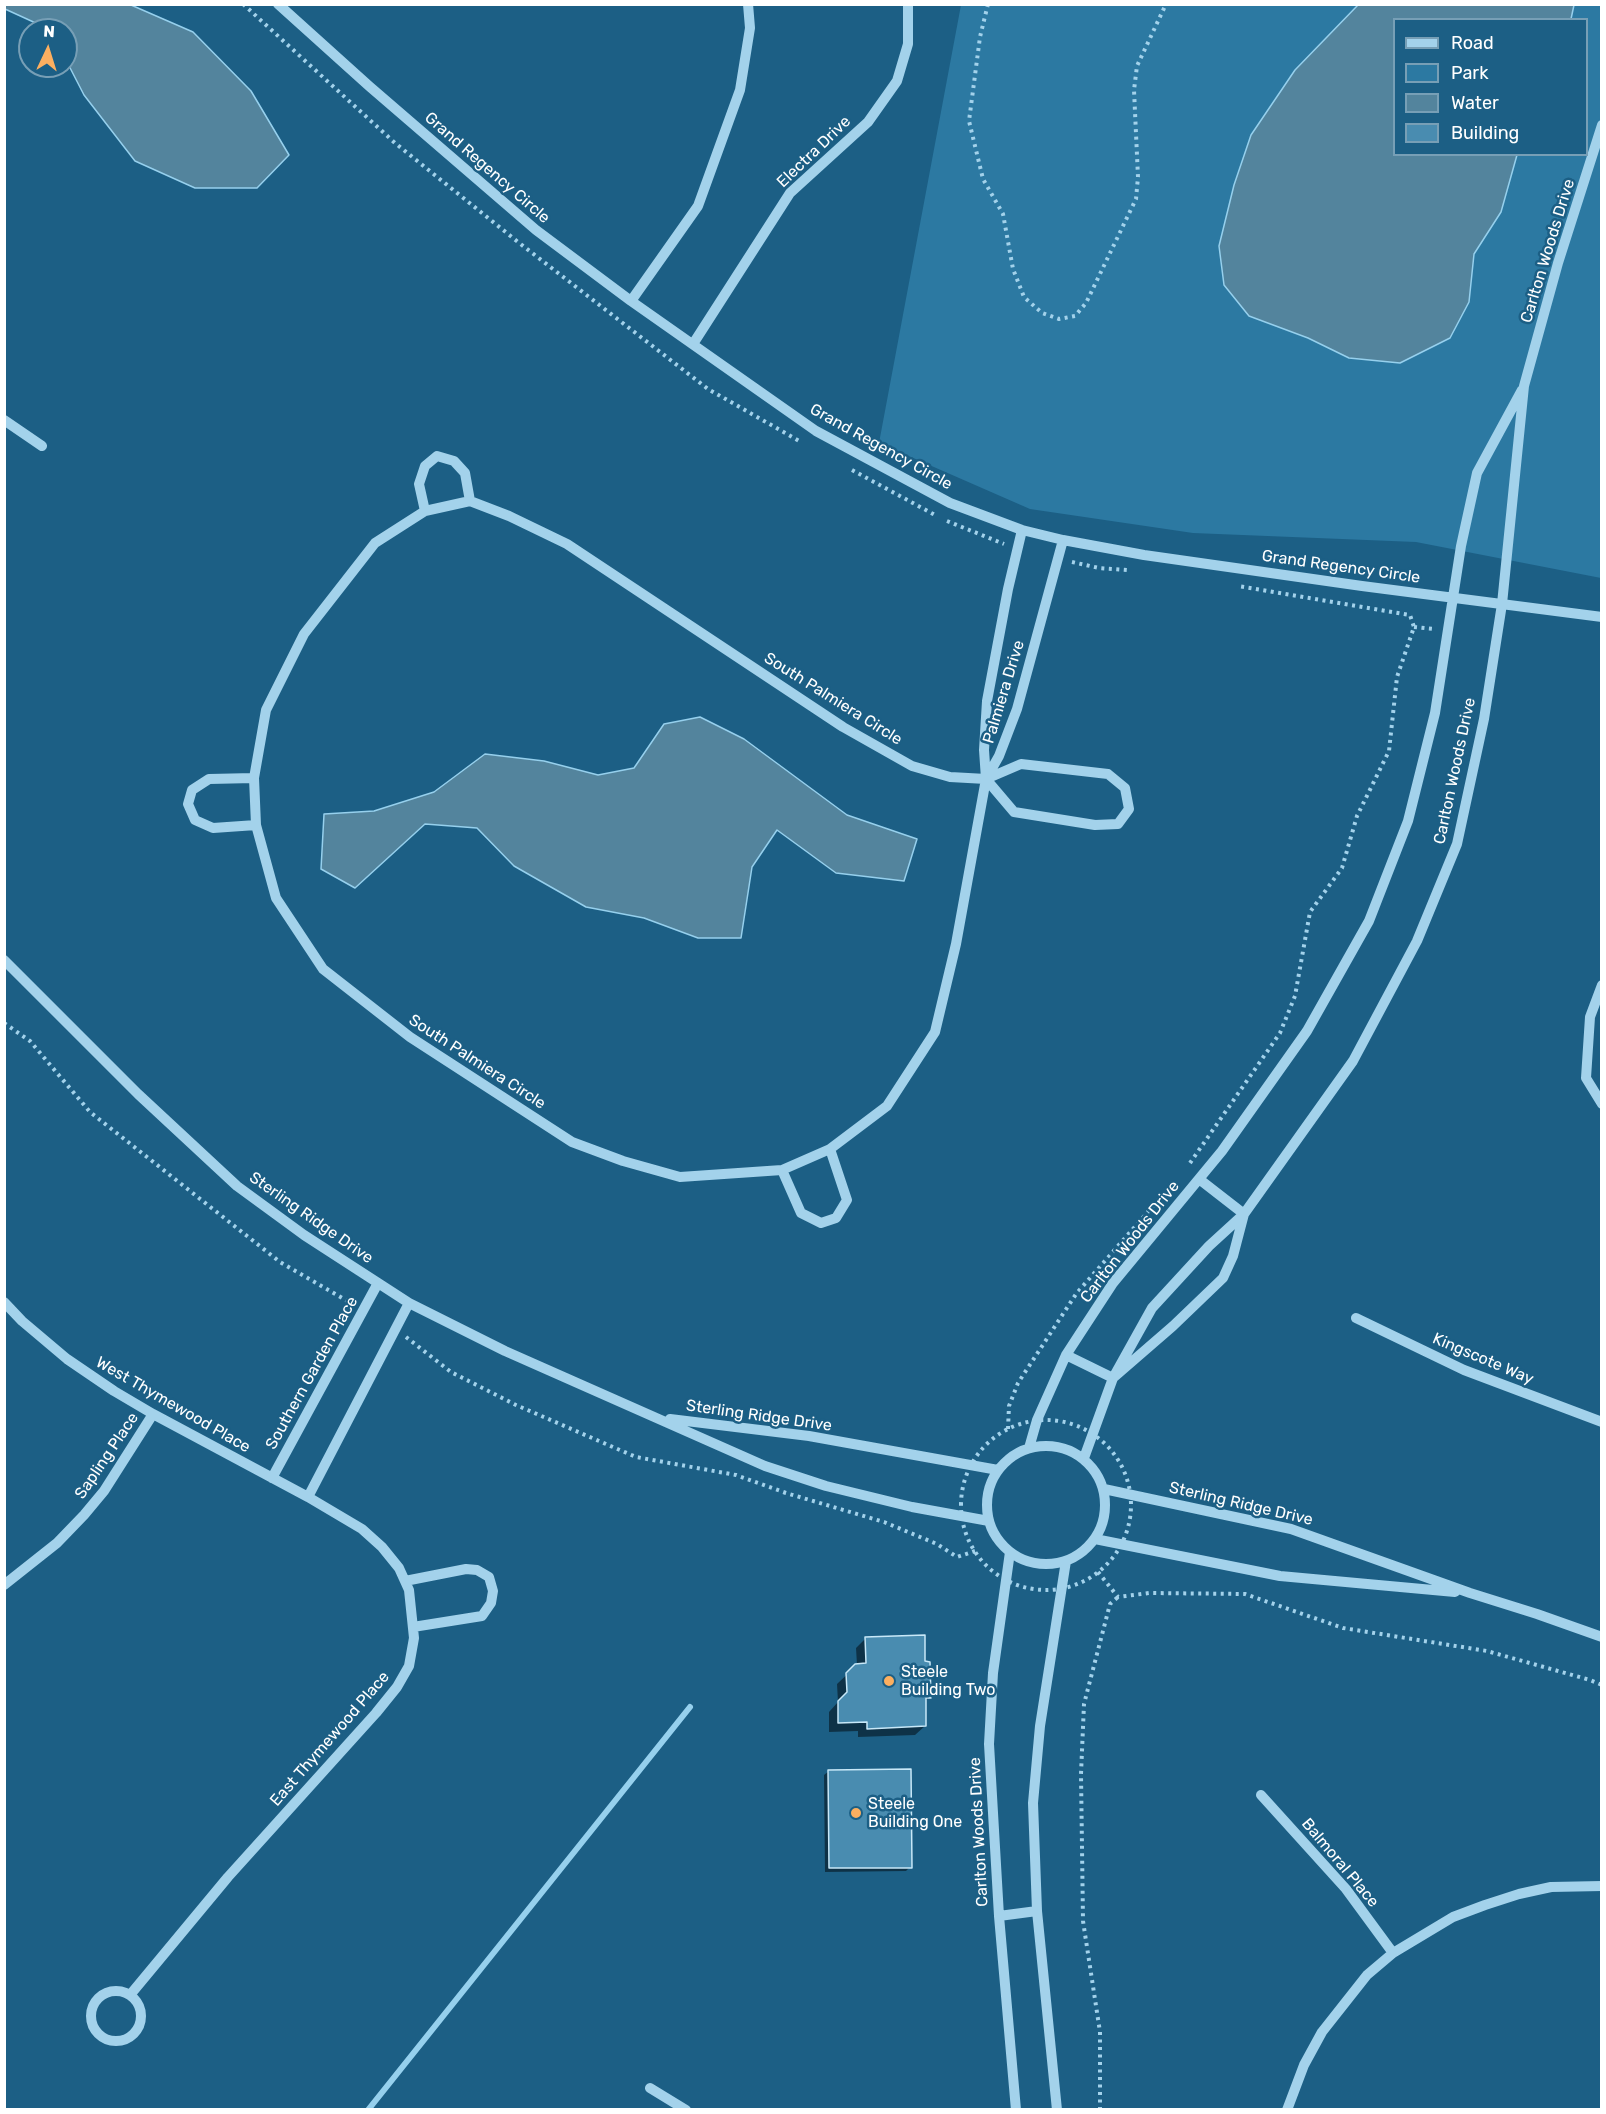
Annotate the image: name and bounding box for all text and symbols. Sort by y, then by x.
north arrow [18,18,78,78]
legend [1393,18,1588,156]
text: N [43,22,56,41]
text: Road [1451,32,1494,54]
text: Park [1451,62,1488,84]
text: Water [1451,92,1499,114]
street label: Grand Regency Circle [420,108,554,228]
street label: Electra Drive [773,112,855,192]
text: Building [1451,122,1519,144]
street label: Carlton Woods Drive [1517,177,1579,325]
street label: Grand Regency Circle [806,400,956,494]
street label: Grand Regency Circle [1261,546,1421,588]
street label: Palmiera Drive [979,638,1029,746]
street label: South Palmiera Circle [760,649,906,749]
street label: Carlton Woods Drive [1430,696,1480,846]
street label: South Palmiera Circle [405,1011,549,1113]
street label: Sterling Ridge Drive [245,1168,377,1268]
street label: Carlton Woods Drive [1076,1177,1184,1307]
street label: Southern Garden Place [262,1293,362,1453]
street label: Kingscote Way [1430,1329,1536,1389]
street label: West Thymewood Place [92,1353,254,1457]
street label: Sterling Ridge Drive [685,1396,833,1436]
street label: Sapling Place [71,1409,143,1503]
street label: Sterling Ridge Drive [1167,1478,1315,1530]
place label: Steele Building Two [901,1662,996,1700]
street label: East Thymewood Place [266,1668,394,1810]
marker: Steele Building Two [882,1674,896,1688]
street label: Carlton Woods Drive [966,1757,992,1907]
place label: Steele Building One [868,1794,962,1832]
marker: Steele Building One [849,1806,863,1820]
street label: Balmoral Place [1297,1815,1383,1911]

